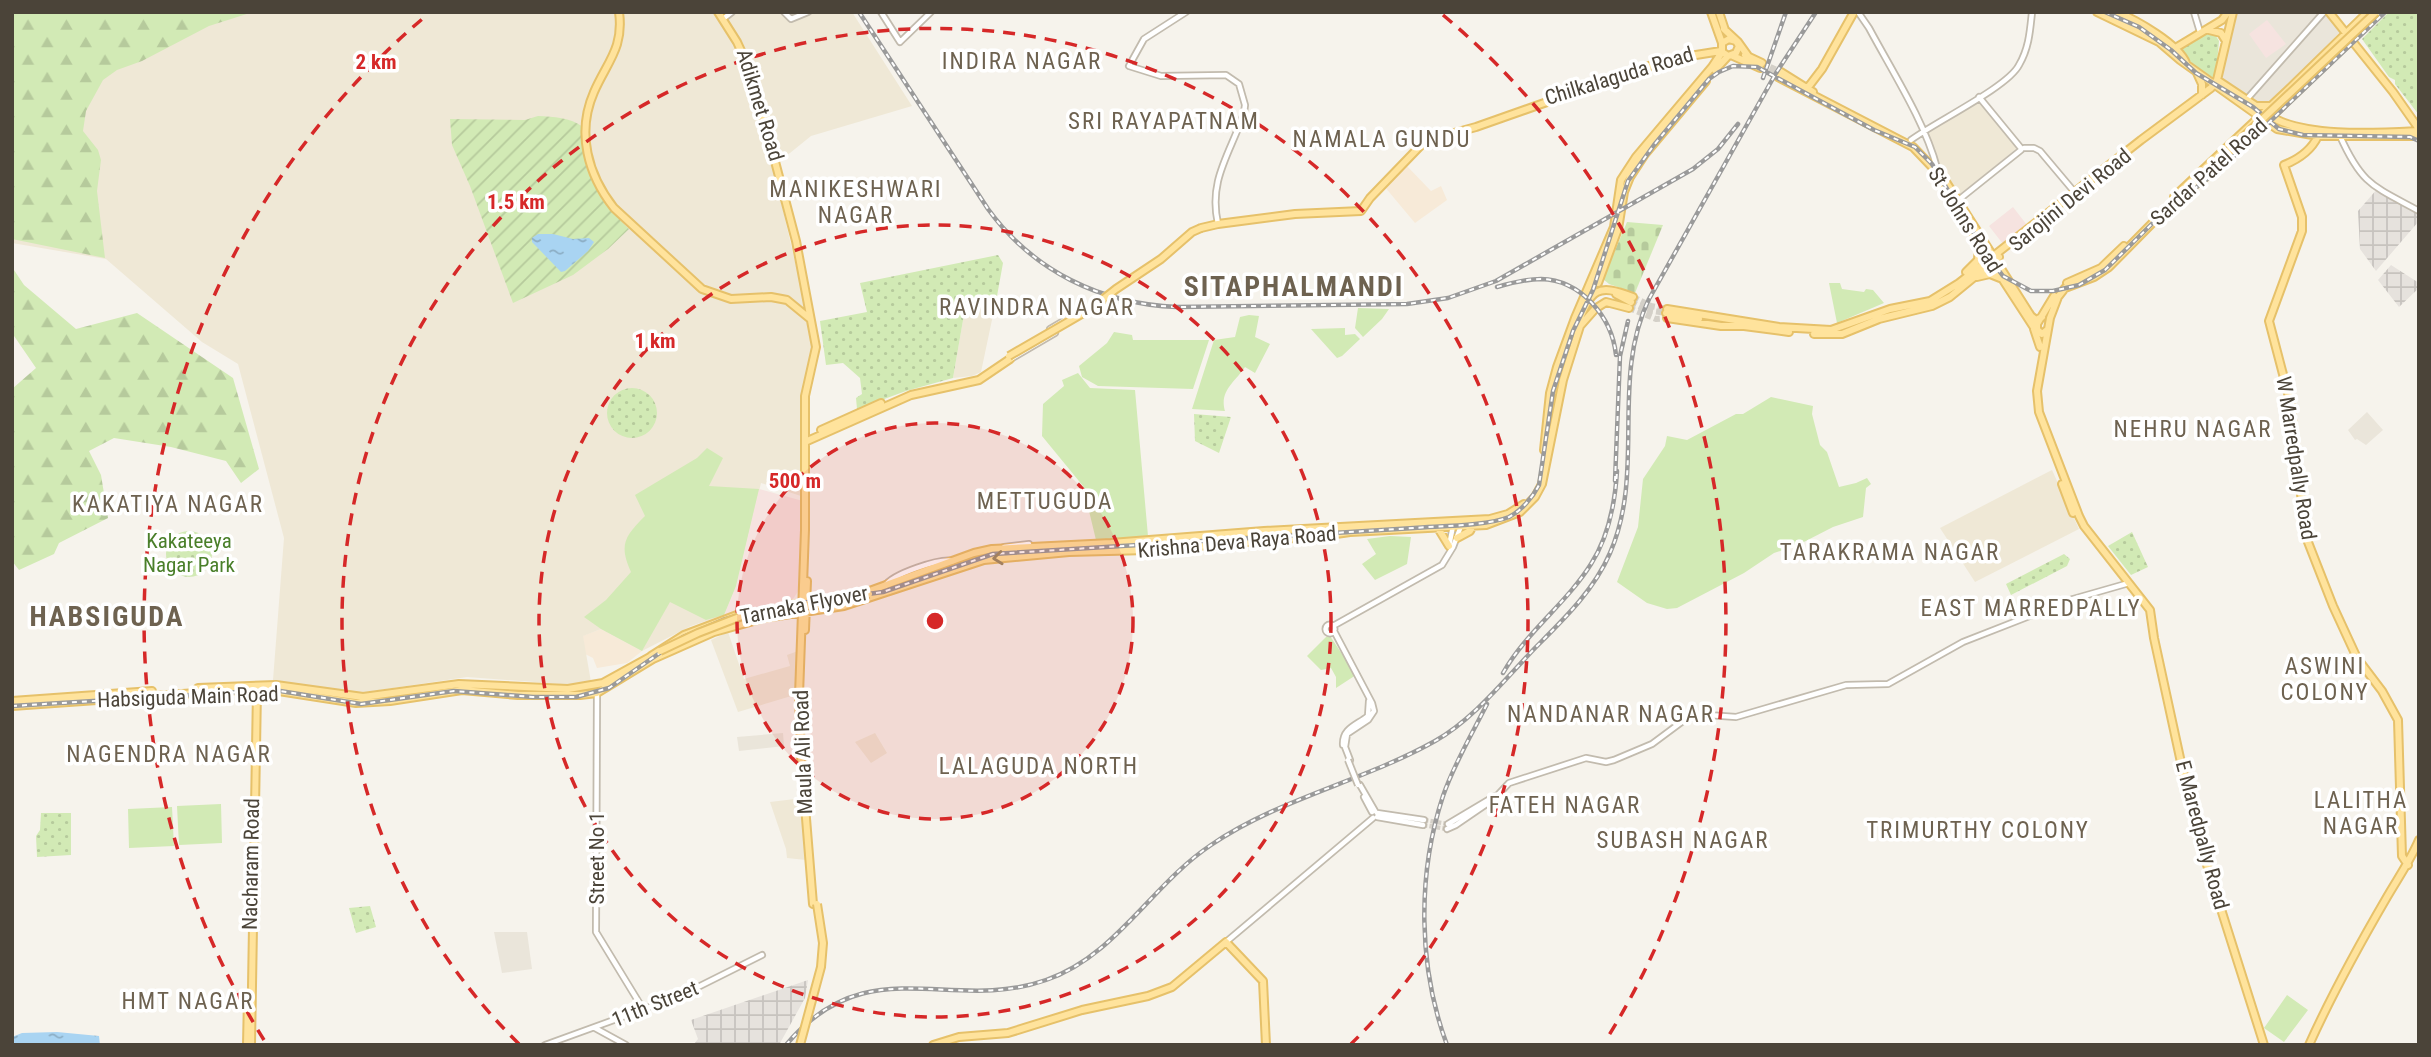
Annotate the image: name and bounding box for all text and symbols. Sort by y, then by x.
street label: Chilkalaguda Road [1542,42,1696,110]
street label: Adikmet Road [732,46,788,164]
district label: INDIRA NAGAR [942,48,1102,75]
text: 2 km [355,50,397,74]
district label: SRI RAYAPATNAM [1068,108,1260,135]
street label: Sardar Patel Road [2146,113,2272,231]
district label: NAMALA GUNDU [1292,126,1472,153]
street label: Sarojini Devi Road [2004,144,2136,256]
street label: St Johns Road [1923,163,2007,277]
district label: MANIKESHWARI NAGAR [769,176,943,229]
text: 1.5 km [487,190,545,214]
district label: SITAPHALMANDI [1184,270,1404,303]
district label: RAVINDRA NAGAR [939,294,1135,321]
text: 1 km [634,329,676,353]
street label: W Marredpally Road [2271,374,2321,542]
district label: NEHRU NAGAR [2113,416,2273,443]
text: 500 m [769,469,821,493]
district label: METTUGUDA [977,488,1113,515]
district label: KAKATIYA NAGAR [72,491,264,518]
street label: Krishna Deva Raya Road [1137,521,1337,563]
park label: Kakateeya Nagar Park [143,529,236,577]
district label: TARAKRAMA NAGAR [1780,539,2000,566]
one-way arrow [992,550,1003,565]
street label: Tarnaka Flyover [738,581,870,629]
district label: EAST MARREDPALLY [1921,595,2141,622]
district label: HABSIGUDA [29,600,185,633]
centre of rings [923,609,947,633]
district label: ASWINI COLONY [2281,653,2369,706]
street label: Habsiguda Main Road [97,682,279,712]
street label: Maula Ali Road [789,689,817,815]
district label: NANDANAR NAGAR [1507,701,1715,728]
district label: NAGENDRA NAGAR [66,741,272,768]
district label: LALAGUDA NORTH [939,753,1139,780]
street label: E Maredpally Road [2171,758,2233,912]
district label: LALITHA NAGAR [2314,787,2408,840]
district label: FATEH NAGAR [1489,792,1641,819]
street label: Nacharam Road [238,798,264,930]
street label: Street No 1 [585,812,609,904]
district label: TRIMURTHY COLONY [1866,817,2090,844]
district label: SUBASH NAGAR [1597,827,1769,854]
street label: 11th Street [608,976,702,1032]
district label: HMT NAGAR [122,988,254,1015]

